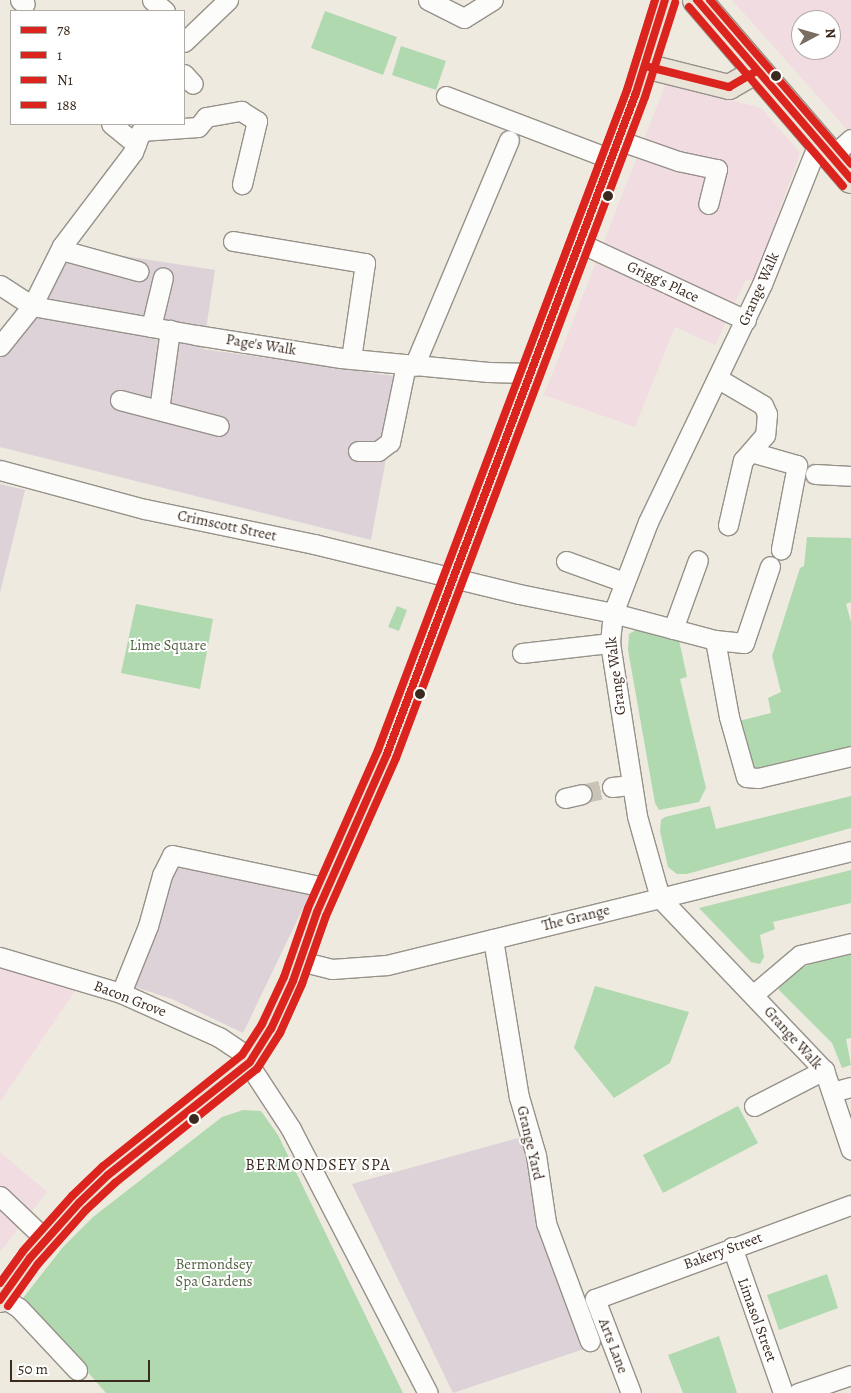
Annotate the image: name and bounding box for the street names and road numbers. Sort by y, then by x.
street label: Grange Walk [735,249,783,329]
street label: Grigg's Place [624,257,702,307]
street label: Page's Walk [225,331,297,359]
street label: Crimscott Street [176,507,278,545]
street label: Grange Walk [602,636,630,716]
street label: The Grange [540,901,612,935]
street label: Bacon Grove [91,977,169,1021]
street label: Grange Walk [760,1003,826,1073]
street label: Grange Yard [513,1104,547,1182]
street label: Bakery Street [681,1228,765,1274]
street label: Limasol Street [733,1275,781,1365]
street label: Arts Lane [594,1316,632,1376]

